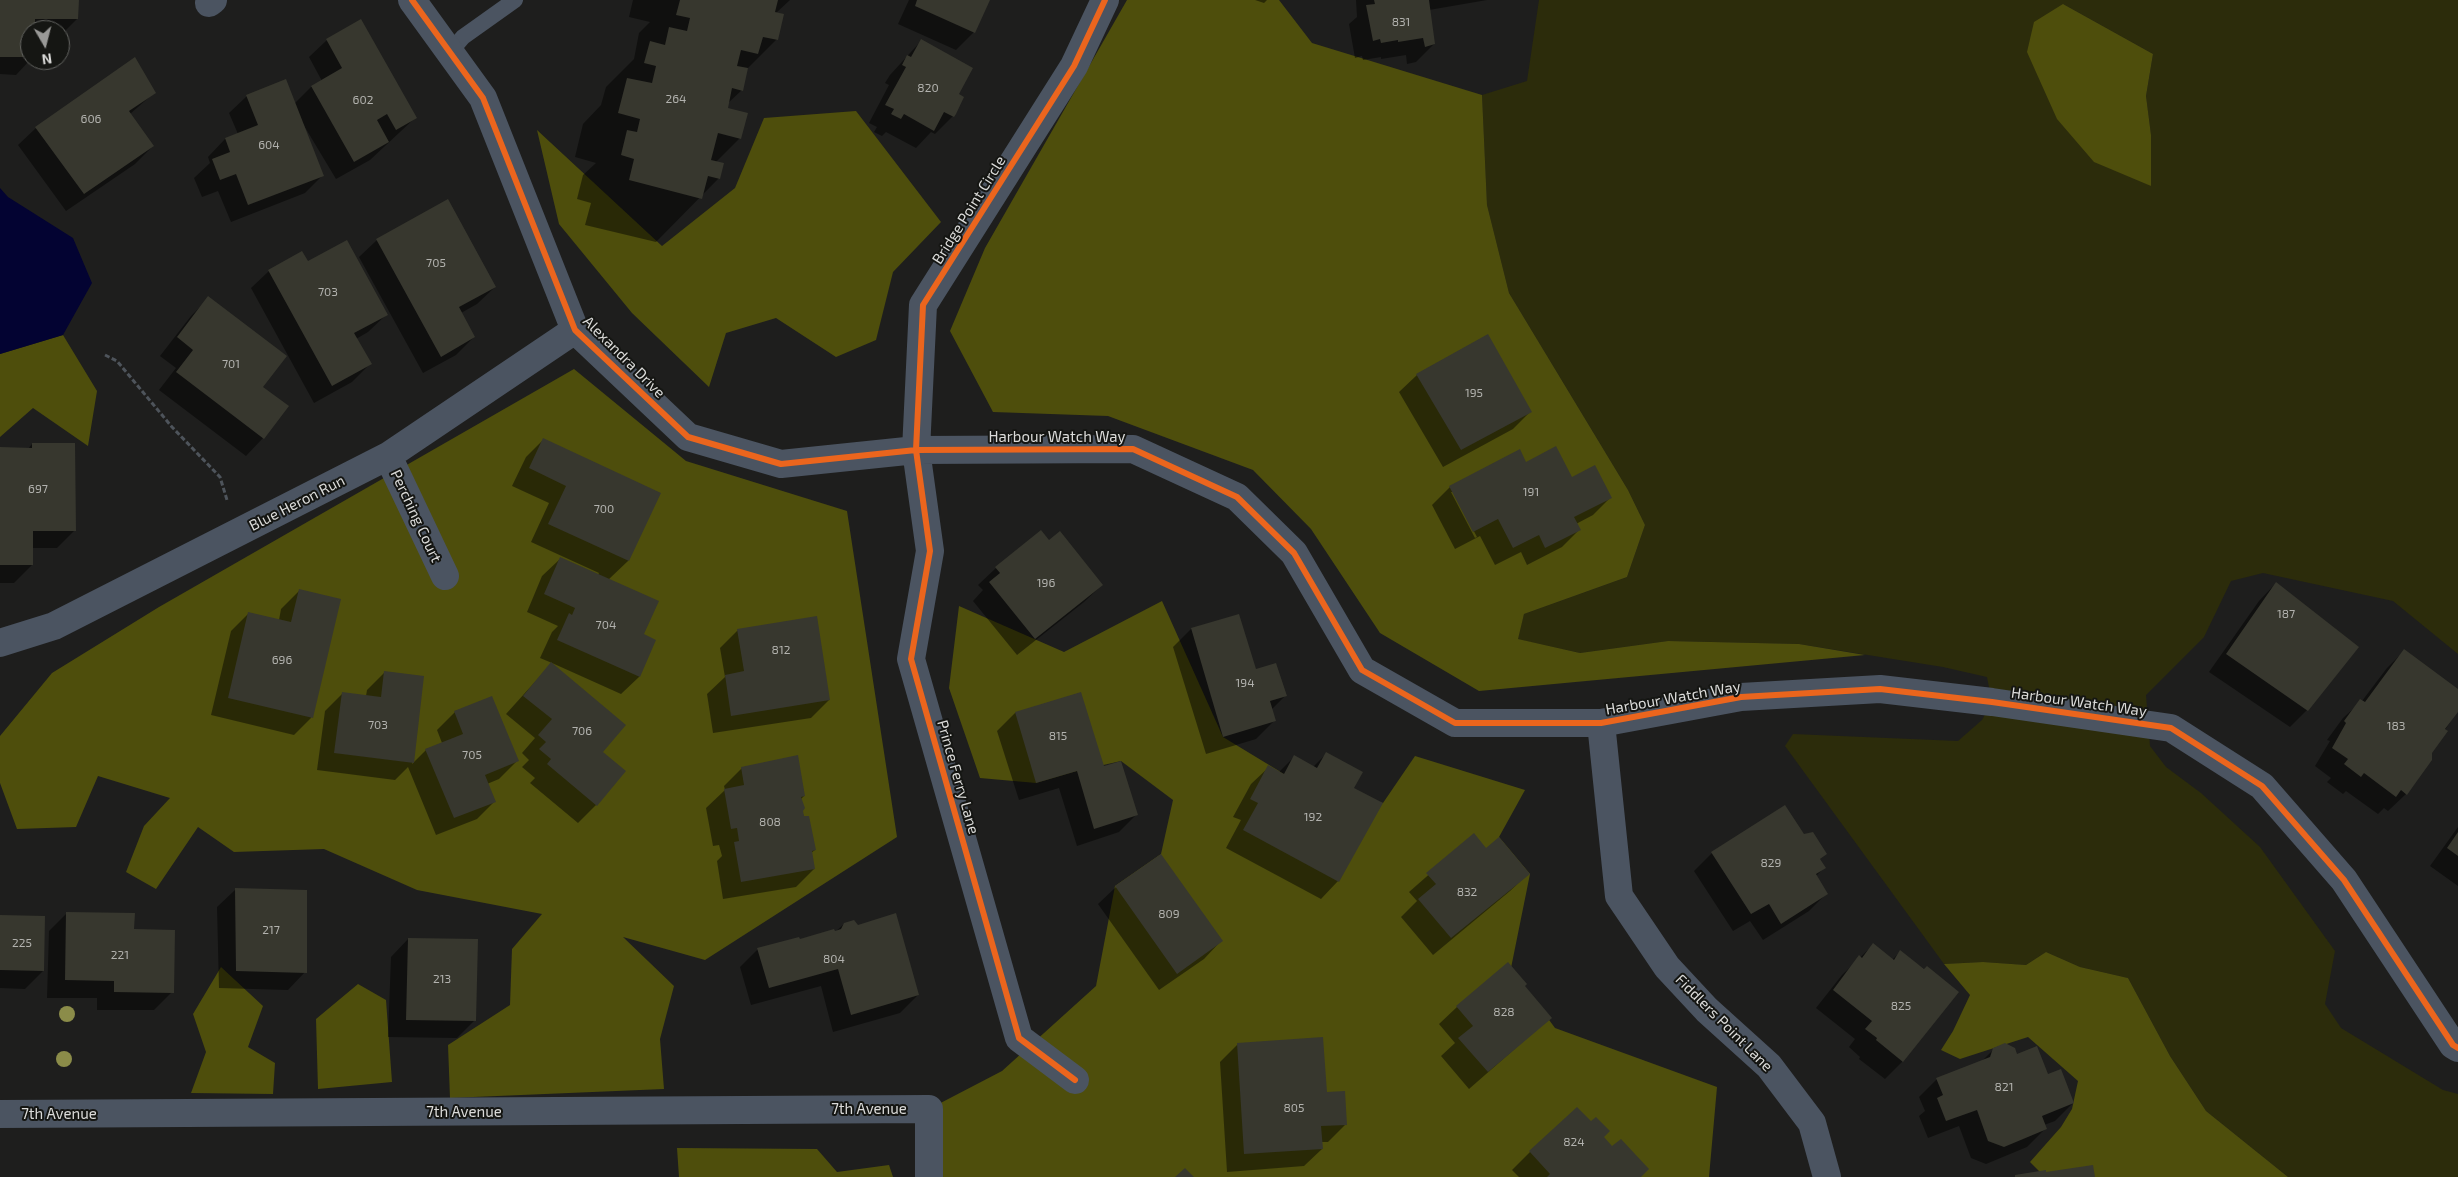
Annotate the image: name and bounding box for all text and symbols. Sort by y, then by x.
house number: 831 [1392,15,1410,29]
north arrow [20,20,70,70]
text: N [41,50,53,68]
house number: 820 [917,81,939,95]
house number: 264 [666,92,686,106]
house number: 602 [353,93,373,107]
house number: 606 [81,112,101,126]
house number: 604 [258,138,280,152]
street label: Bridge Point Circle [928,153,1010,267]
house number: 705 [426,256,446,270]
house number: 703 [318,285,338,299]
street label: Alexandra Drive [579,312,669,402]
house number: 701 [222,357,240,371]
house number: 195 [1465,386,1483,400]
street label: Harbour Watch Way [989,428,1125,446]
street label: Perching Court [387,467,445,565]
street label: Blue Heron Run [246,471,348,535]
house number: 697 [28,482,48,496]
house number: 191 [1523,485,1539,499]
house number: 700 [594,502,614,516]
house number: 196 [1037,576,1055,590]
house number: 187 [2277,607,2295,621]
house number: 704 [596,618,616,632]
house number: 812 [772,643,790,657]
house number: 696 [272,653,292,667]
house number: 194 [1235,676,1255,690]
street label: Harbour Watch Way [1604,677,1742,719]
street label: Harbour Watch Way [2010,684,2148,720]
house number: 703 [368,718,388,732]
street label: Prince Ferry Lane [933,718,983,836]
house number: 183 [2387,719,2405,733]
house number: 706 [572,724,592,738]
house number: 815 [1049,729,1067,743]
house number: 705 [462,748,482,762]
house number: 192 [1304,810,1322,824]
house number: 808 [759,815,781,829]
house number: 829 [1761,856,1781,870]
house number: 832 [1457,885,1477,899]
house number: 809 [1158,907,1180,921]
house number: 217 [262,923,280,937]
house number: 225 [12,936,32,950]
house number: 221 [111,948,129,962]
house number: 804 [823,952,845,966]
street label: Fiddlers Point Lane [1672,971,1776,1075]
house number: 213 [433,972,451,986]
house number: 825 [1891,999,1911,1013]
house number: 828 [1493,1005,1515,1019]
house number: 821 [1995,1080,2013,1094]
street label: 7th Avenue [831,1100,907,1118]
house number: 805 [1284,1101,1304,1115]
street label: 7th Avenue [426,1103,502,1121]
street label: 7th Avenue [21,1105,97,1123]
house number: 824 [1563,1135,1585,1149]

